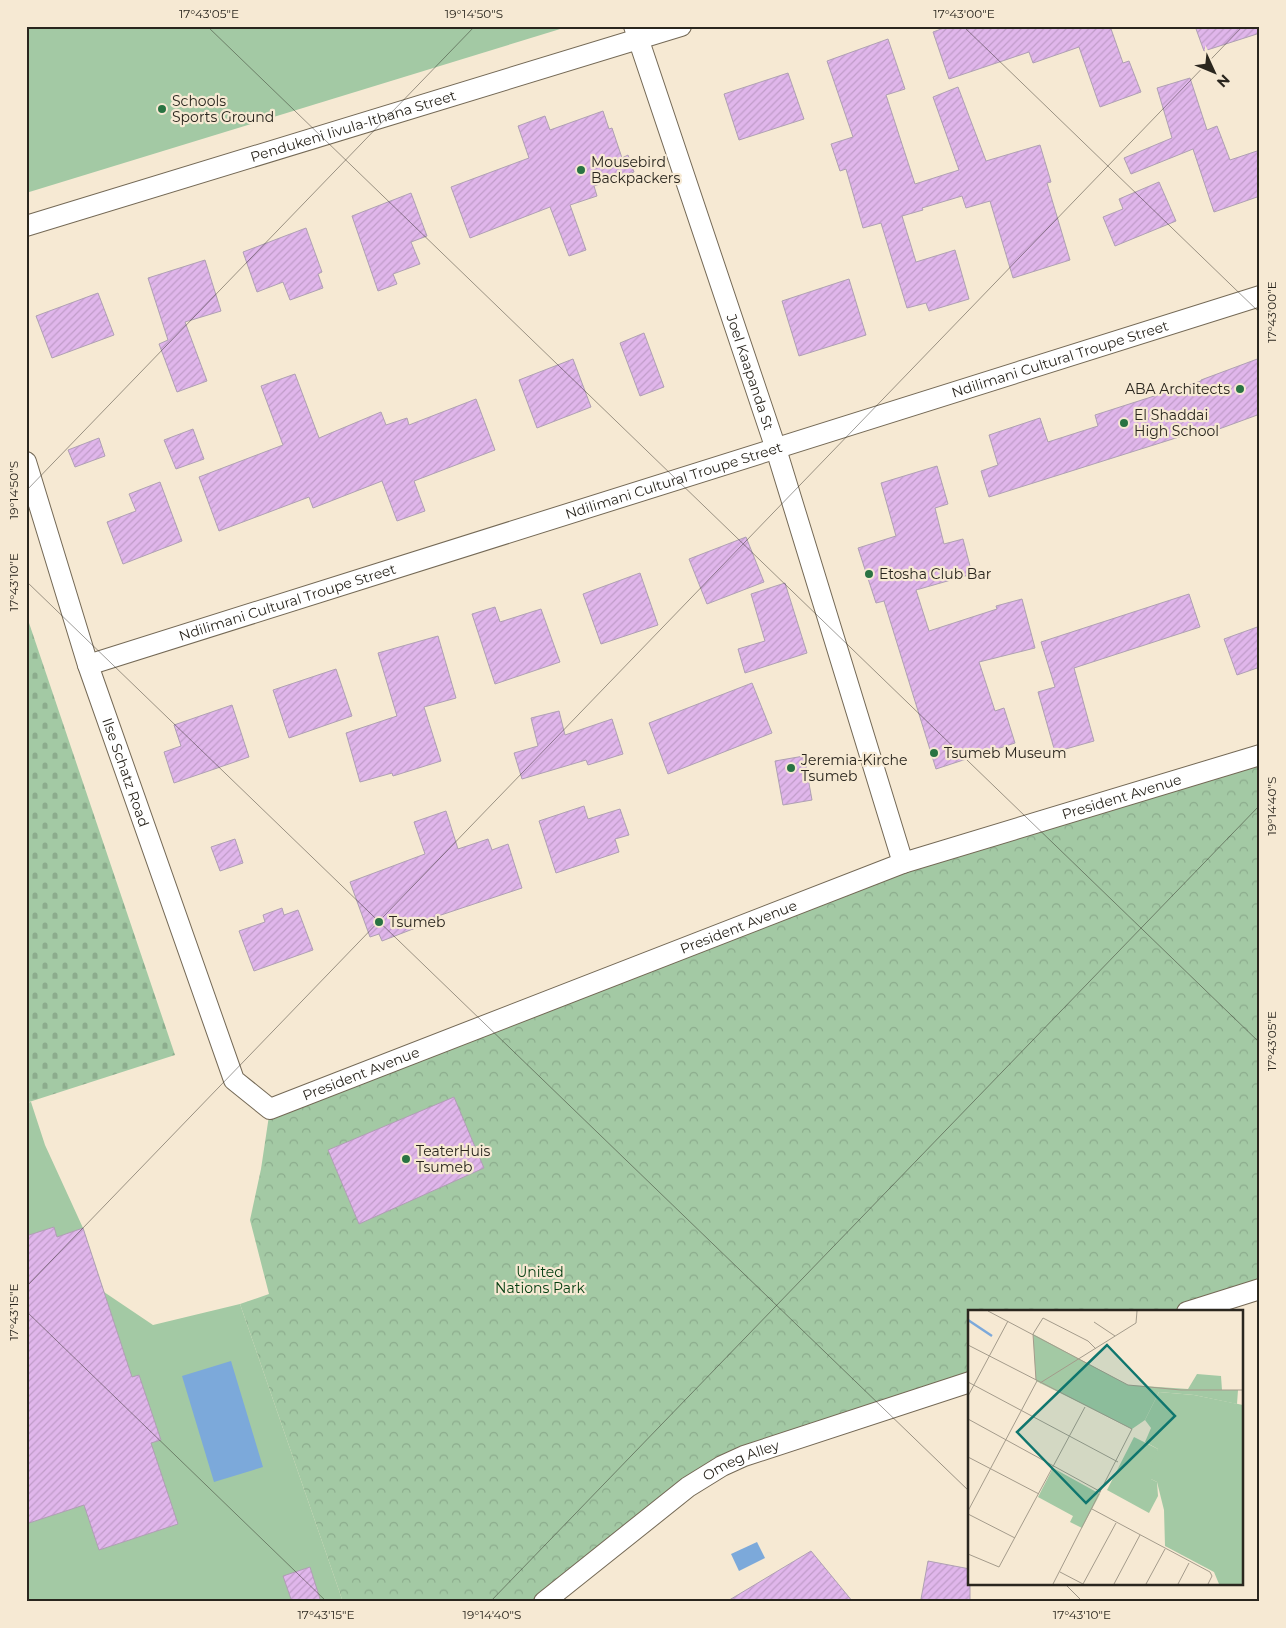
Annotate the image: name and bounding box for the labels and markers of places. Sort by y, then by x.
place label: Schools Sports Ground [172,92,274,126]
marker: Schools Sports Ground [156,103,168,115]
place label: Mousebird Backpackers [591,153,680,187]
marker: Mousebird Backpackers [575,164,587,176]
place label: ABA Architects [1125,380,1230,398]
marker: ABA Architects [1234,383,1246,395]
place label: El Shaddai High School [1134,406,1219,440]
marker: El Shaddai High School [1118,417,1130,429]
place label: Etosha Club Bar [879,565,992,583]
marker: Etosha Club Bar [863,568,875,580]
place label: Tsumeb Museum [944,744,1067,762]
marker: Tsumeb Museum [928,747,940,759]
place label: Jeremia-Kirche Tsumeb [800,751,907,785]
marker: Jeremia-Kirche Tsumeb [785,762,797,774]
place label: Tsumeb [389,913,446,931]
marker: Tsumeb [373,916,385,928]
place label: TeaterHuis Tsumeb [416,1142,491,1176]
marker: TeaterHuis Tsumeb [400,1153,412,1165]

